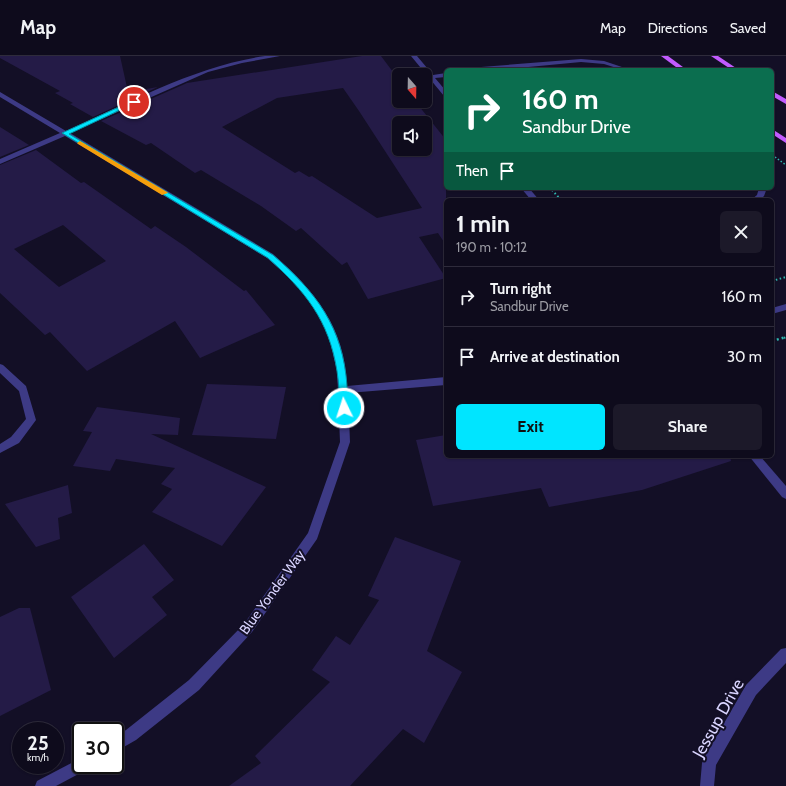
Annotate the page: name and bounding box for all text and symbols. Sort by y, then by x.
text: Map [20,16,56,39]
text: Map [600,19,626,37]
text: Directions [648,19,708,37]
text: Saved [730,19,766,37]
north arrow [392,68,432,108]
map controls [392,68,432,156]
text: 160 m [522,82,598,116]
icon: right [456,84,508,136]
pin [117,85,151,119]
icon: arrive [123,91,145,113]
button: sound [392,116,432,156]
text: Sandbur Drive [522,116,631,138]
icon: arrive [496,160,518,182]
text: Then [456,162,488,180]
text: 1 min [456,209,510,238]
button: close [720,211,762,253]
text: 190 m · 10:12 [456,239,527,255]
text: Turn right [490,280,551,298]
icon: right [456,286,478,308]
text: 160 m [722,288,762,306]
text: Sandbur Drive [490,298,569,314]
icon: arrive [456,346,478,368]
text: Arrive at destination [490,348,620,366]
text: 30 m [727,348,762,366]
position arrow [323,387,365,429]
button: Exit [456,404,605,450]
button: Share [613,404,762,450]
street label: Blue Yonder Way [235,546,309,638]
street label: Jessup Drive [688,675,748,762]
speed limit sign: 30 [72,722,124,774]
text: 25 [27,731,49,755]
text: km/h [27,751,49,764]

